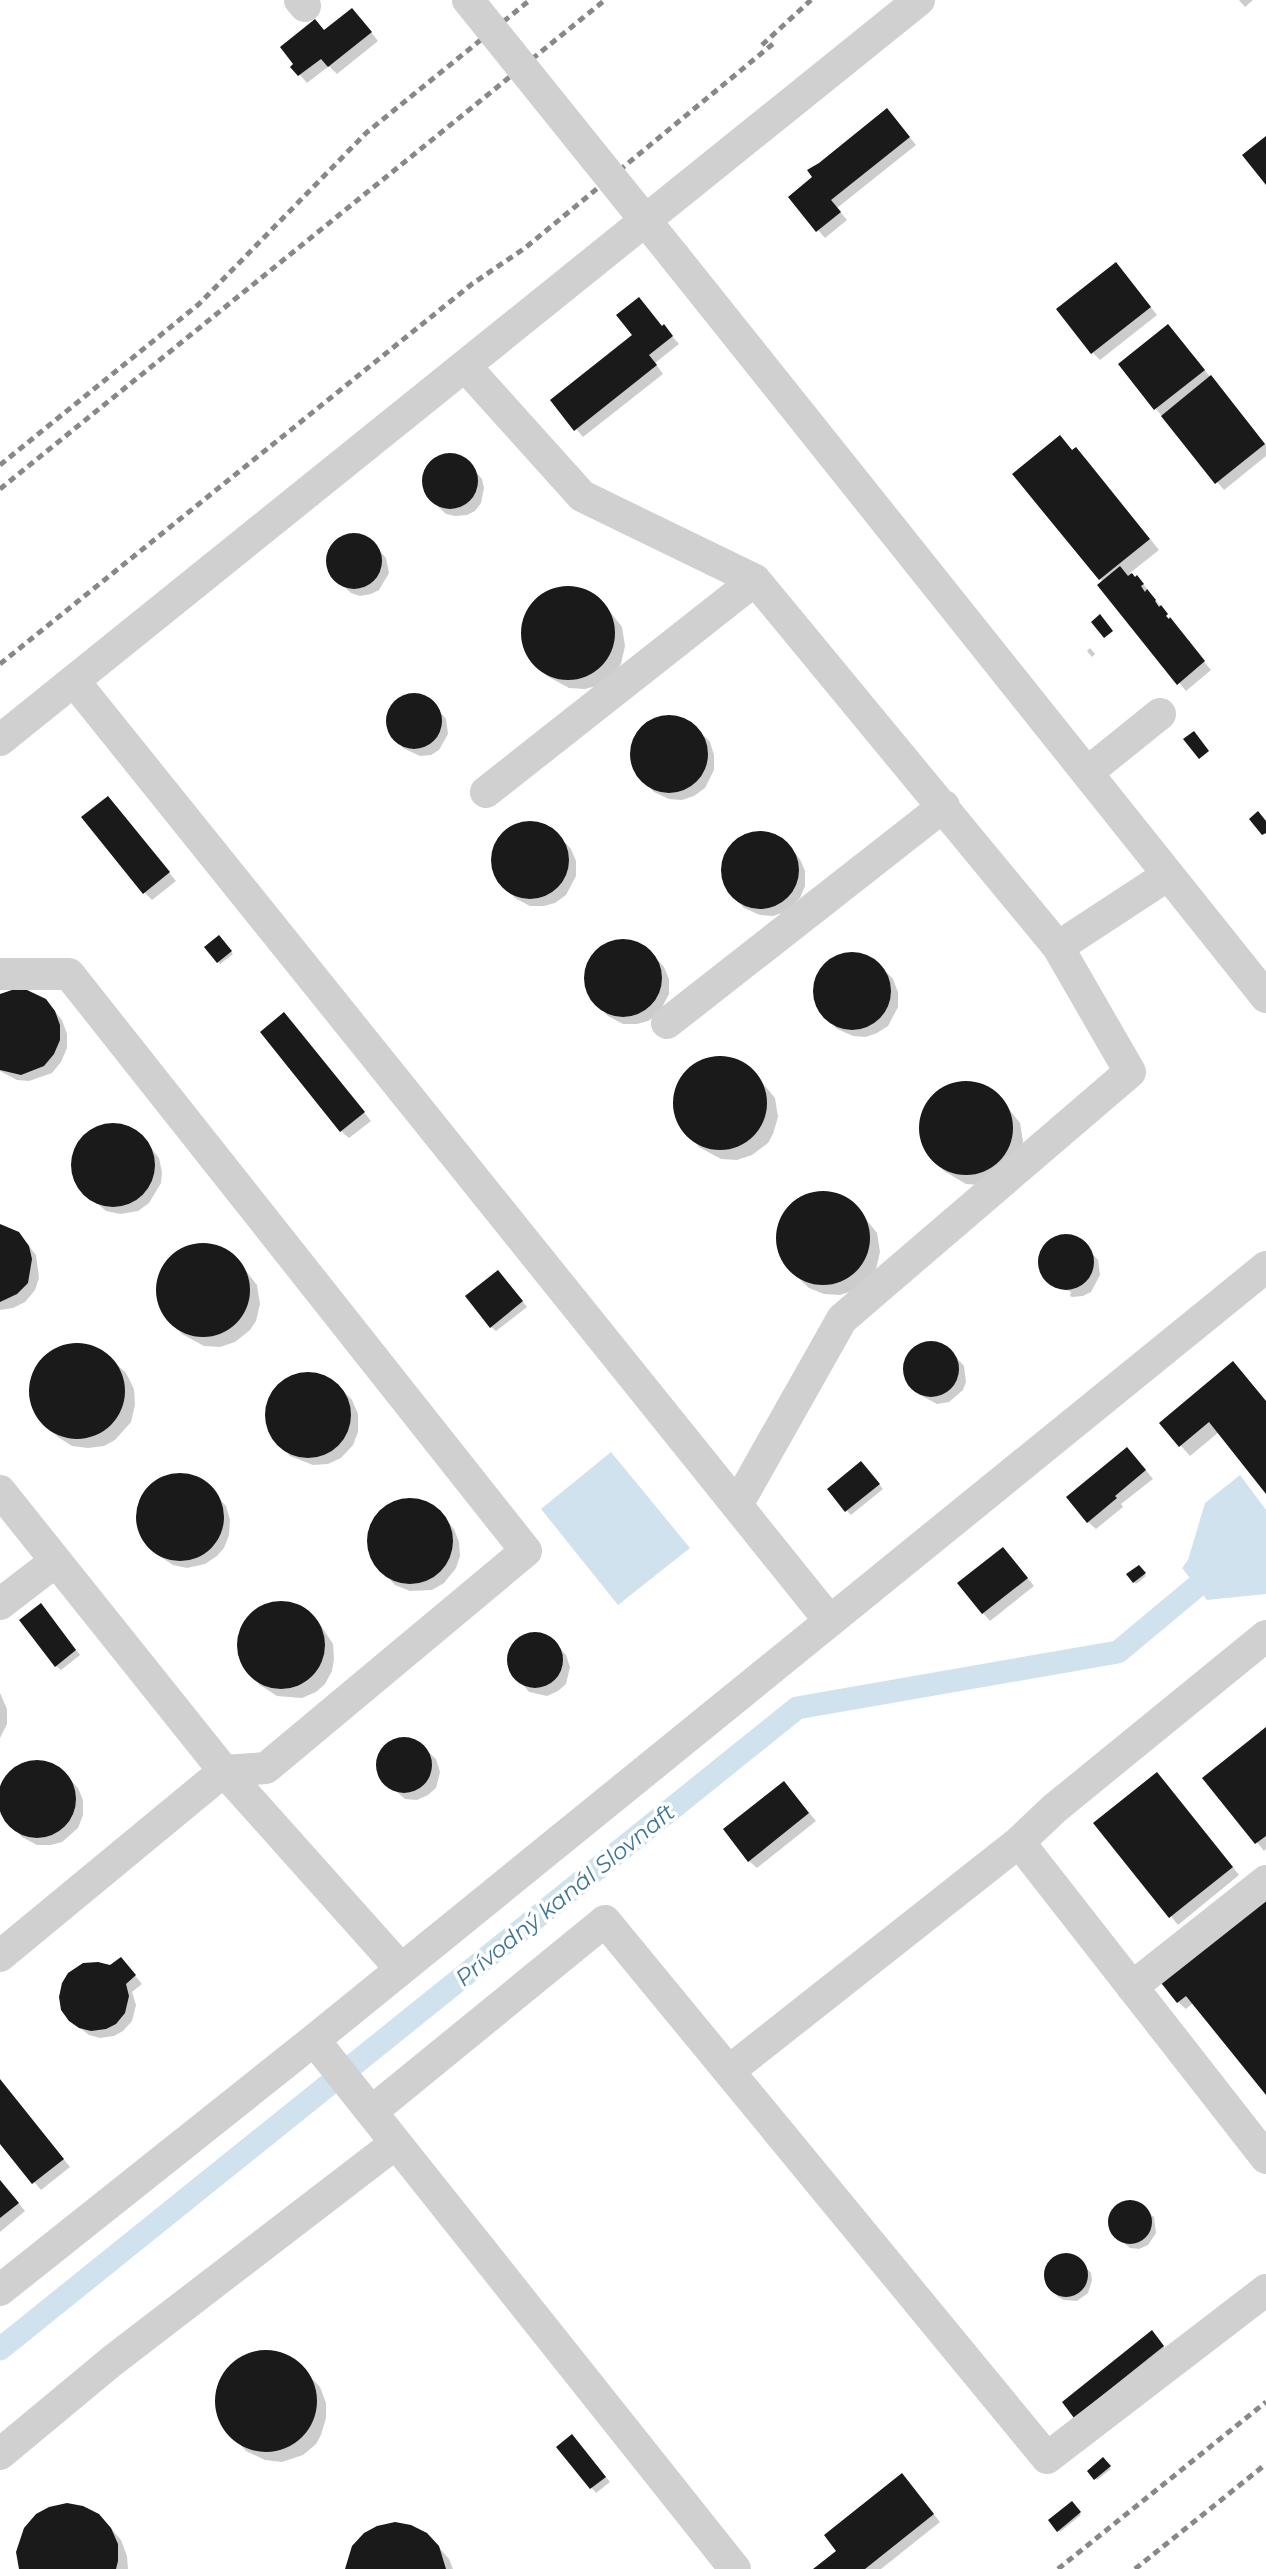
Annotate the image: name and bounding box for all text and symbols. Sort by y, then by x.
water label: Prívodný kanál Slovnaft [450,1797,681,1992]

